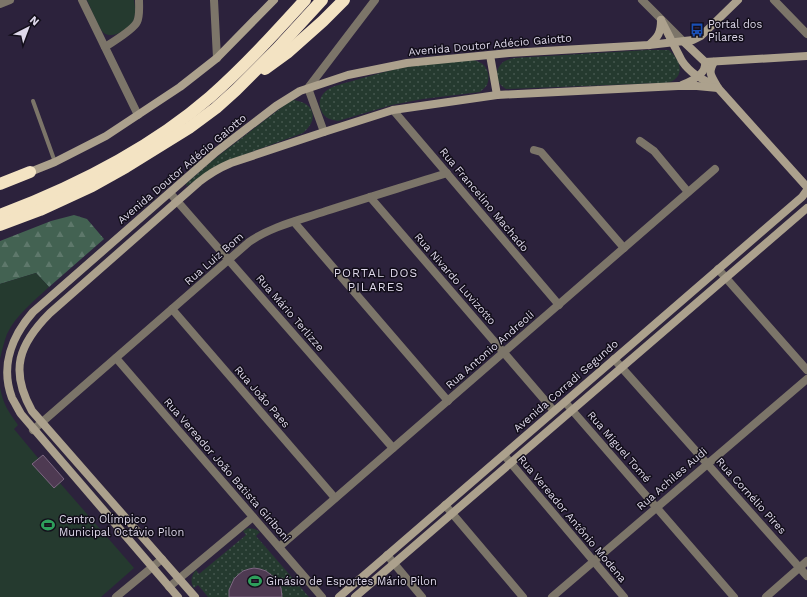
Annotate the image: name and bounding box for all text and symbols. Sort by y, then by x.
north arrow [8,8,48,48]
text: N [27,13,42,28]
place label: Portal dos Pilares [708,18,762,44]
bus stop icon: Portal dos Pilares [689,22,705,38]
street label: Avenida Doutor Adécio Gaiotto [408,31,572,59]
street label: Avenida Doutor Adécio Gaiotto [115,111,249,227]
street label: Rua Francelino Machado [437,145,531,255]
street label: Rua Luiz Bom [182,230,246,288]
street label: Rua Nivardo Luvizotto [412,230,498,328]
district label: PORTAL DOS PILARES [334,266,418,294]
street label: Rua Mário Terlizze [253,272,327,354]
street label: Rua Antonio Andreoli [443,308,537,392]
street label: Avenida Corradi Segundo [511,337,621,435]
street label: Rua João Paes [232,363,293,431]
street label: Rua Vereador João Batista Giriboni [161,396,293,545]
street label: Rua Miguel Tomé [584,409,654,485]
street label: Rua Achiles Audi [634,445,710,513]
street label: Rua Vereador Antônio Modena [515,453,629,585]
street label: Rua Cornélio Pires [713,455,789,537]
place label: Centro Olímpico Municipal Octávio Pilon [59,513,184,539]
sports icon: Centro Olímpico Municipal Octávio Pilon [40,517,56,533]
sports icon: Ginásio de Esportes Mário Pilon [247,573,263,589]
place label: Ginásio de Esportes Mário Pilon [266,575,437,588]

